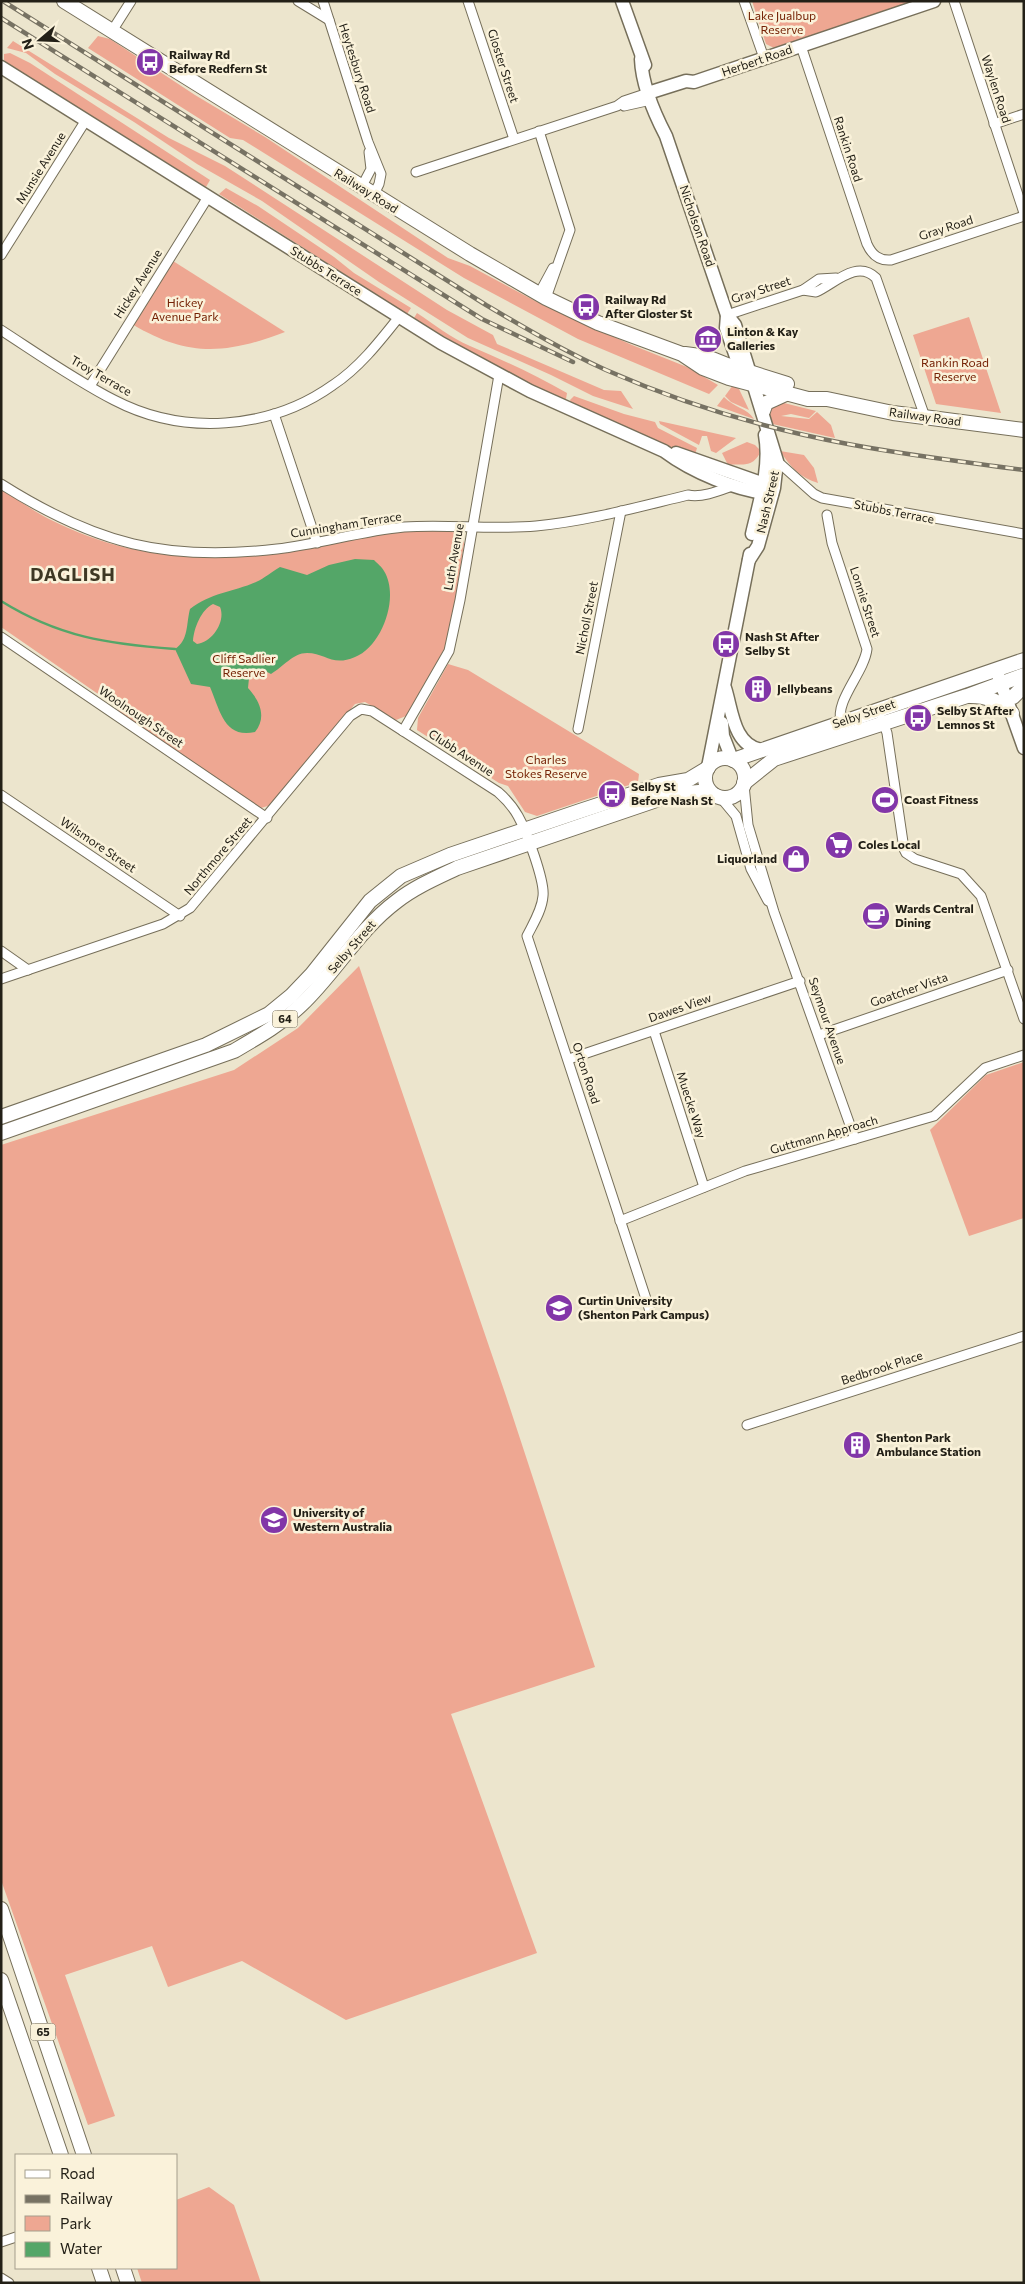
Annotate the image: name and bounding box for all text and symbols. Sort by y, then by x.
park label: Lake Jualbup Reserve [748,8,816,36]
north arrow [15,15,65,65]
street label: Heytesbury Road [337,21,379,114]
street label: Gloster Street [485,27,522,104]
text: N [17,37,37,52]
street label: Herbert Road [720,41,794,79]
bus stop icon: Railway Rd Before Redfern St [135,47,165,77]
place label: Railway Rd Before Redfern St [169,47,267,75]
street label: Waylen Road [979,53,1015,124]
street label: Rankin Road [832,114,866,183]
street label: Munsie Avenue [12,129,68,206]
street label: Railway Road [332,165,401,215]
street label: Nicholson Road [677,183,718,268]
street label: Gray Road [917,212,975,242]
street label: Stubbs Terrace [288,243,365,298]
street label: Hickey Avenue [110,246,164,321]
street label: Gray Street [729,273,792,305]
bus stop icon: Railway Rd After Gloster St [571,292,601,322]
place label: Railway Rd After Gloster St [605,292,692,320]
park label: Hickey Avenue Park [151,295,219,323]
museum icon: Linton & Kay Galleries [693,324,723,354]
place label: Linton & Kay Galleries [727,324,799,352]
street label: Troy Terrace [69,352,134,398]
park label: Rankin Road Reserve [921,355,989,383]
street label: Railway Road [888,404,962,428]
street label: Nash Street [753,469,781,534]
street label: Stubbs Terrace [853,496,936,526]
street label: Cunningham Terrace [289,508,402,540]
street label: Luth Avenue [440,522,466,591]
district label: DAGLISH [30,563,116,585]
street label: Lonnie Street [848,565,884,639]
street label: Nicholl Street [572,580,600,656]
bus stop icon: Nash St After Selby St [711,629,741,659]
place label: Nash St After Selby St [745,629,819,657]
park label: Cliff Sadlier Reserve [212,651,276,679]
building icon: Jellybeans [743,674,773,704]
place label: Jellybeans [777,681,833,696]
street label: Woolnough Street [97,683,187,750]
street label: Selby Street [830,696,897,730]
bus stop icon: Selby St After Lemnos St [903,703,933,733]
place label: Selby St After Lemnos St [937,703,1014,731]
street label: Clubb Avenue [427,726,497,778]
park label: Charles Stokes Reserve [505,752,587,780]
bus stop icon: Selby St Before Nash St [597,779,627,809]
place label: Selby St Before Nash St [631,779,713,807]
sports icon: Coast Fitness [870,785,900,815]
place label: Coast Fitness [904,792,979,806]
street label: Northmore Street [181,813,254,897]
street label: Wilsmore Street [58,814,139,875]
supermarket icon: Coles Local [824,830,854,860]
place label: Coles Local [858,837,920,851]
shop icon: Liquorland [781,844,811,874]
place label: Liquorland [717,851,777,865]
cafe icon: Wards Central Dining [861,901,891,931]
place label: Wards Central Dining [895,901,974,929]
street label: Selby Street [324,917,378,976]
street label: Goatcher Vista [868,969,949,1009]
street label: Seymour Avenue [807,975,849,1066]
street label: Dawes View [646,990,713,1024]
road number: 64 [272,1011,298,1028]
street label: Orton Road [570,1040,603,1105]
street label: Muecke Way [675,1070,709,1140]
street label: Guttmann Approach [768,1112,879,1156]
school or university icon: Curtin University (Shenton Park Campus) [544,1293,574,1323]
place label: Curtin University (Shenton Park Campus) [578,1293,709,1321]
street label: Bedbrook Place [839,1347,924,1387]
building icon: Shenton Park Ambulance Station [842,1430,872,1460]
place label: Shenton Park Ambulance Station [876,1430,981,1458]
school or university icon: University of Western Australia [259,1505,289,1535]
place label: University of Western Australia [293,1505,392,1533]
road number: 65 [30,2024,56,2040]
legend [15,2154,178,2269]
text: Road [60,2164,95,2182]
text: Railway [60,2189,113,2207]
text: Park [60,2214,91,2232]
text: Water [60,2239,102,2257]

